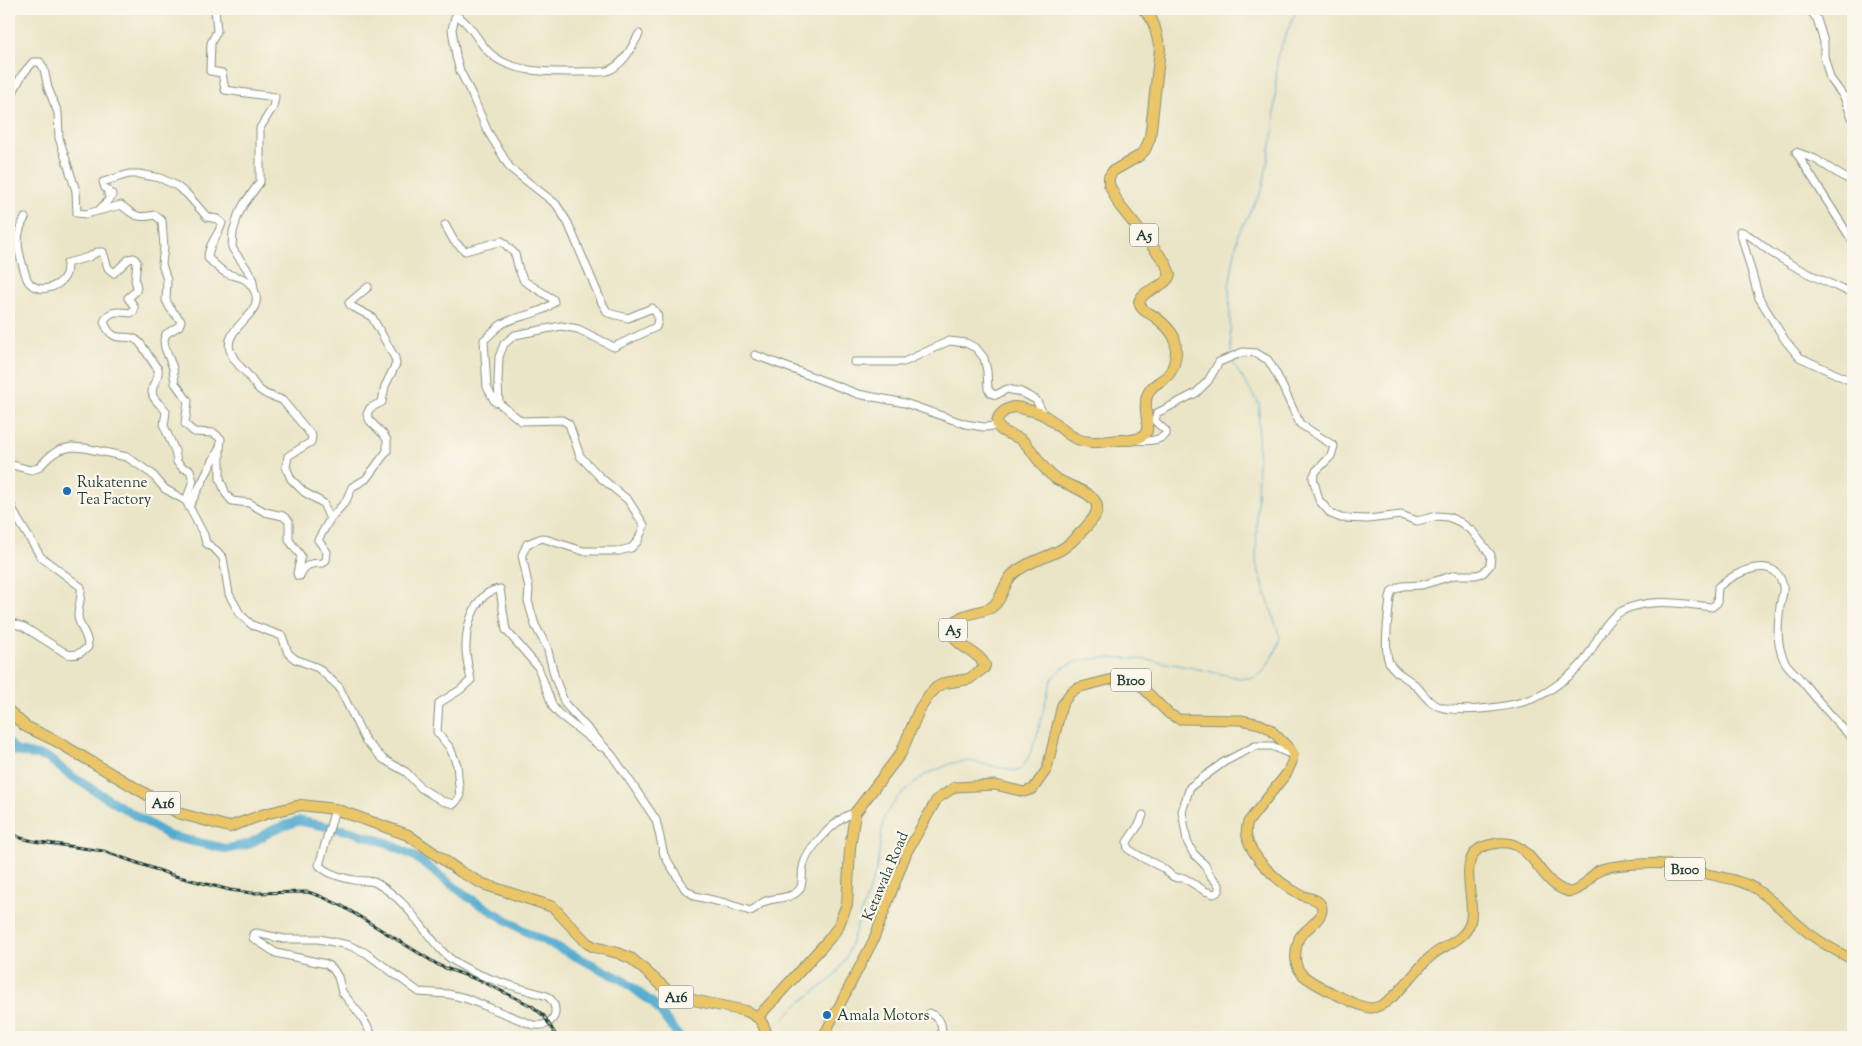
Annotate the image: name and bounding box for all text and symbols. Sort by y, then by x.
road number: A5 [1130,224,1158,246]
place label: Rukatenne Tea Factory [77,473,152,511]
marker: Rukatenne Tea Factory [61,485,73,497]
road number: A5 [939,618,967,642]
road number: B100 [1111,668,1151,692]
road number: A16 [146,791,180,814]
street label: Ketawala Road [858,828,915,924]
road number: B100 [1665,858,1705,881]
road number: A16 [658,986,694,1009]
place label: Amala Motors [837,1006,929,1027]
marker: Amala Motors [821,1009,833,1021]

